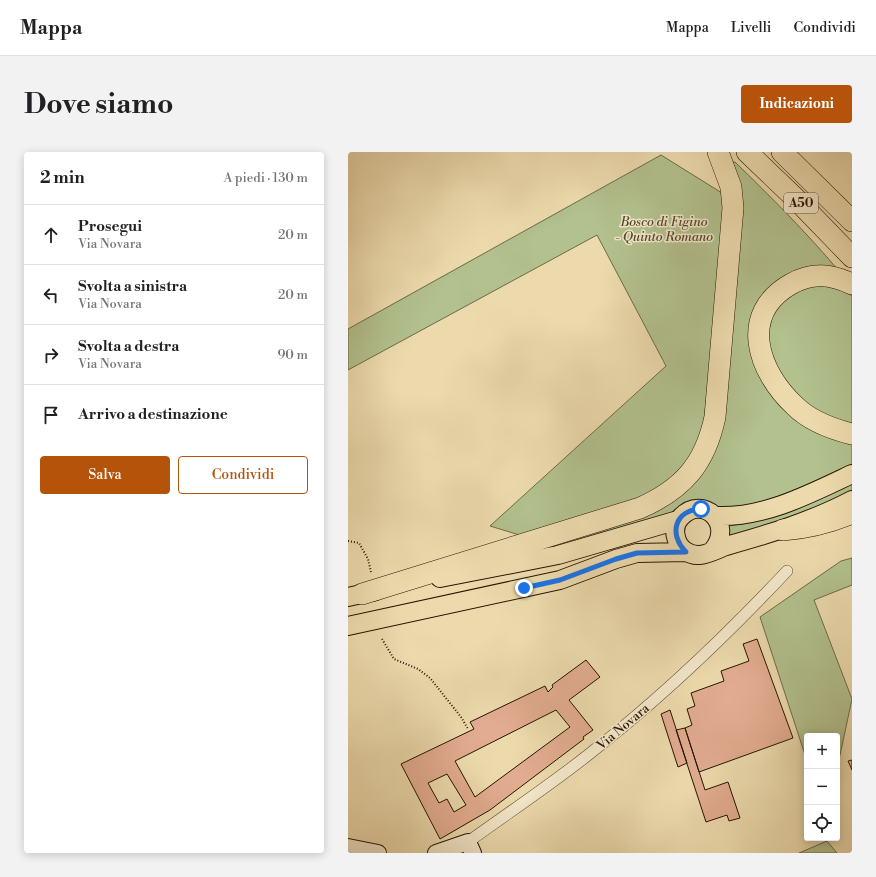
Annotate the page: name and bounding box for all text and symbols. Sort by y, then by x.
text: Mappa [20,16,82,40]
text: Mappa [666,19,709,37]
text: Livelli [731,19,771,37]
text: Condividi [793,19,856,37]
button: Indicazioni [741,85,852,123]
text: Dove siamo [24,87,173,122]
text: 2 min [40,167,85,189]
text: A piedi · 130 m [223,170,308,186]
road number: A50 [784,193,818,213]
park label: Bosco di Figino - Quinto Romano [615,214,713,245]
text: Prosegui [78,217,142,236]
icon: ahead [40,224,62,246]
text: 20 m [278,227,308,243]
text: Via Novara [78,236,142,252]
text: Svolta a sinistra [78,277,187,296]
icon: left [40,284,62,306]
text: 20 m [278,287,308,303]
text: Via Novara [78,296,142,312]
text: Svolta a destra [78,337,179,356]
icon: right [40,344,62,366]
text: 90 m [277,347,308,363]
text: Via Novara [78,356,142,372]
icon: arrive [40,404,62,426]
text: Arrivo a destinazione [78,405,228,424]
button: Salva [40,456,170,494]
button: Condividi [178,456,308,494]
route start [692,500,710,518]
route end [515,579,533,597]
street label: Via Novara [593,700,653,754]
map controls [804,733,840,841]
button: + [804,733,840,769]
button: − [804,769,840,805]
button: locate [804,805,840,841]

